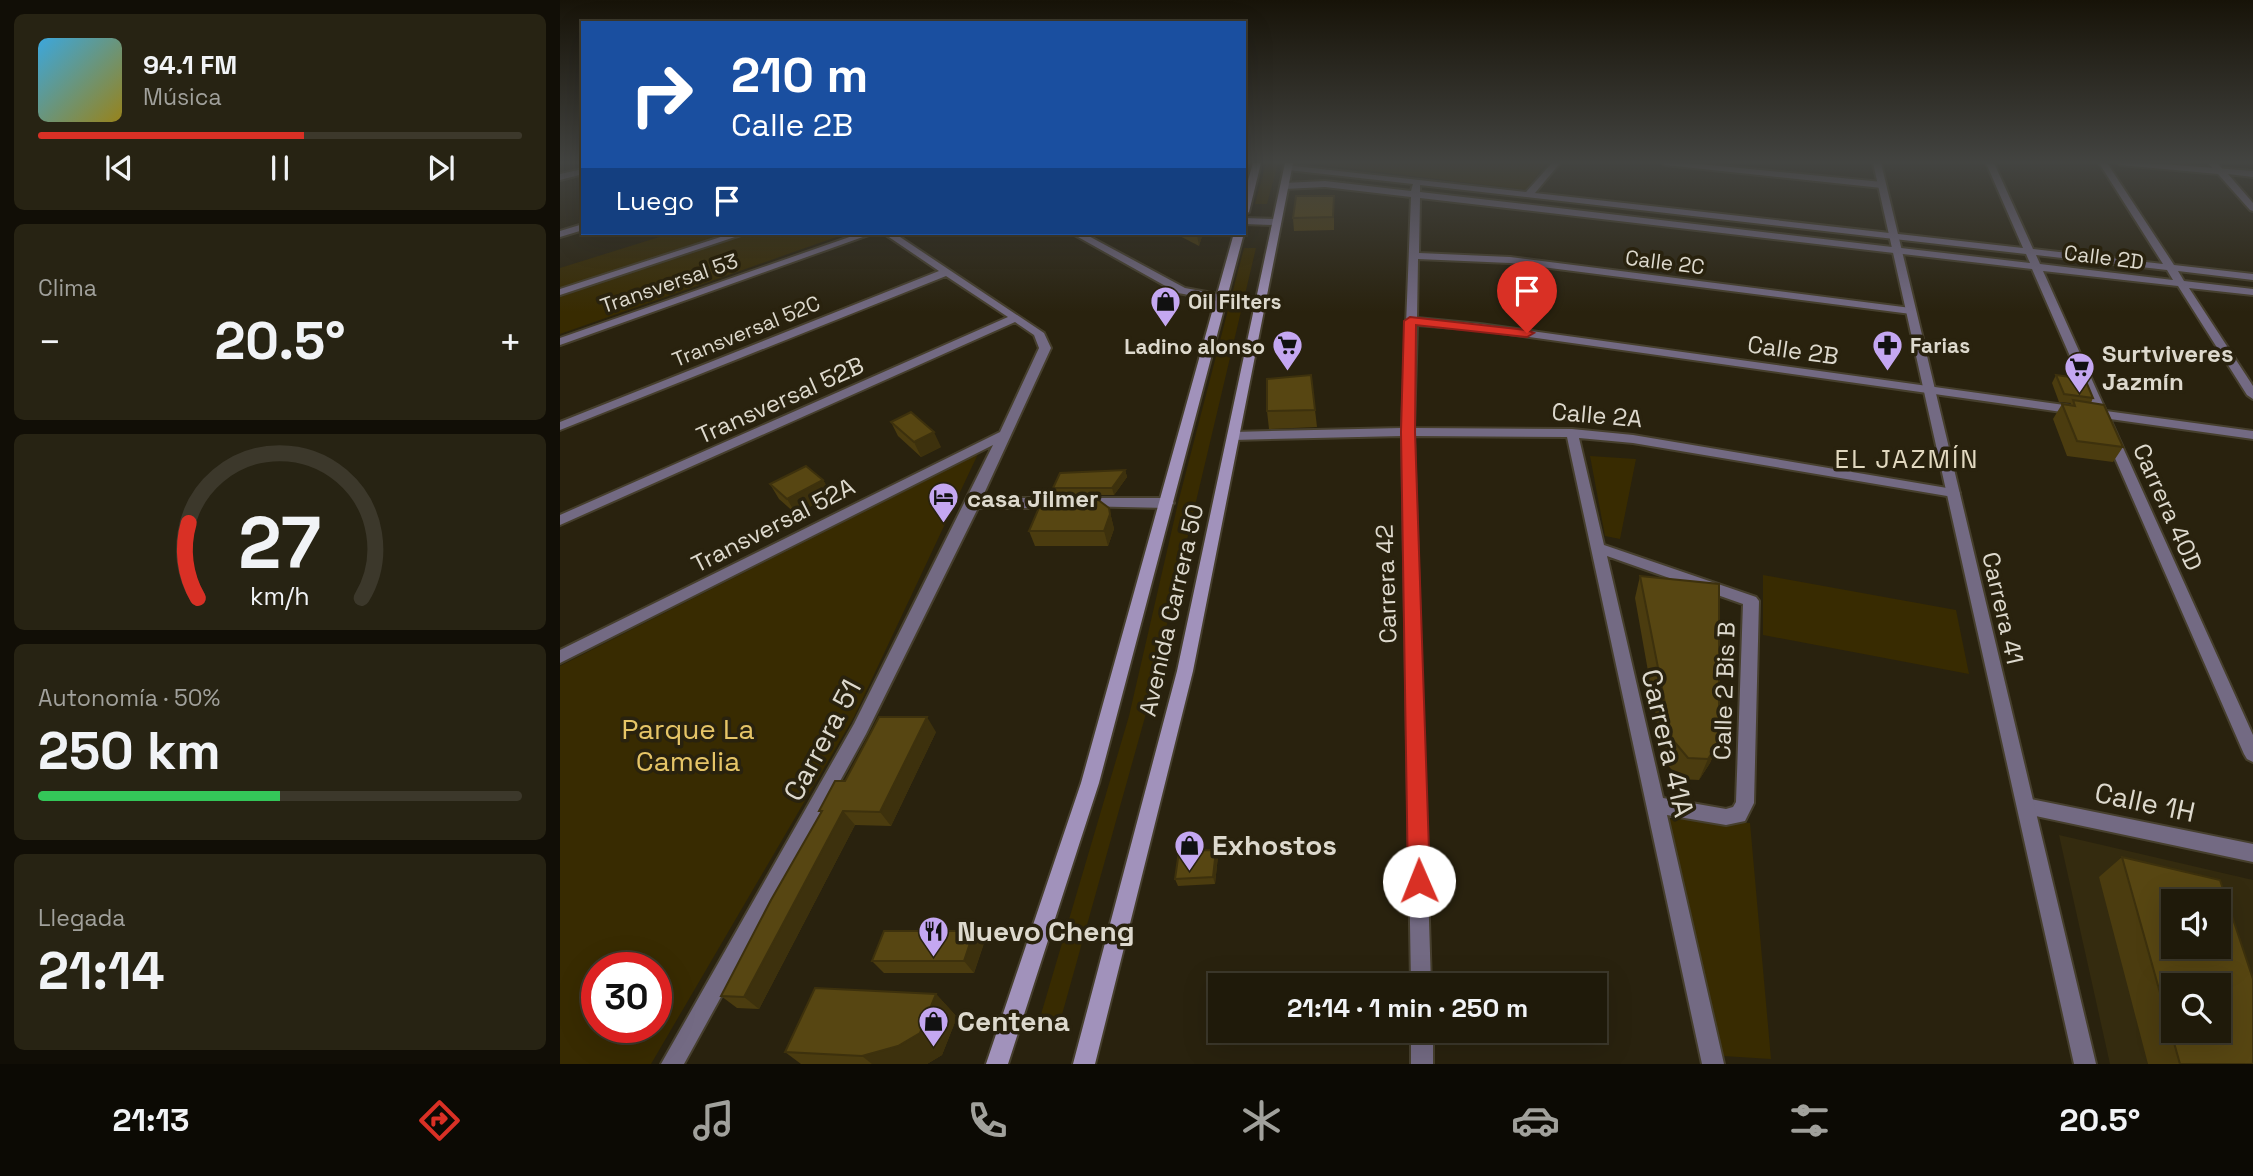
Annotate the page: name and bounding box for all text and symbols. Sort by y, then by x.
text: 210 m [731,44,868,106]
text: 94.1 FM [143,48,237,82]
icon: right [616,49,707,140]
text: Música [143,82,222,112]
text: Calle 2B [731,105,853,145]
icon: previous [100,149,138,187]
icon: pause [261,149,299,187]
icon: next [422,149,460,187]
icon: arrive [708,182,746,220]
text: Luego [616,184,694,218]
street label: Calle 2D [2063,239,2145,275]
street label: Calle 2C [1624,244,1706,280]
street label: Transversal 53 [597,247,741,319]
pin [1497,261,1557,333]
icon: arrive [1508,272,1546,310]
text: Clima [38,273,97,303]
shop icon: Oil Filters [1148,284,1182,328]
place label: Oil Filters [1188,288,1281,315]
street label: Transversal 52C [668,289,824,373]
text: 20.5° [214,308,346,374]
text: − [38,318,62,366]
text: + [498,318,522,366]
street label: Calle 2B [1745,328,1841,372]
pharmacy icon: Farias [1870,328,1904,372]
supermarket icon: Ladino alonso [1271,329,1305,373]
place label: Farias [1910,332,1970,359]
place label: Ladino alonso [1124,333,1265,360]
place label: Surtviveres Jazmín [2102,338,2233,397]
street label: Transversal 52B [691,349,869,451]
supermarket icon: Surtviveres Jazmín [2062,350,2096,394]
street label: Calle 2A [1550,396,1644,434]
street label: Carrera 40D [2126,439,2210,575]
district label: EL JAZMÍN [1835,442,1979,476]
street label: Transversal 52A [686,470,860,580]
hotel icon: casa Jilmer [927,481,961,525]
place label: casa Jilmer [967,483,1099,514]
text: 27 [239,496,321,589]
street label: Avenida Carrera 50 [1132,501,1210,719]
street label: Carrera 42 [1368,524,1404,644]
street label: Carrera 41 [1975,549,2031,667]
text: km/h [250,580,310,612]
street label: Calle 2 Bis B [1706,621,1742,761]
street label: Carrera 41A [1634,665,1702,821]
street label: Carrera 51 [775,673,869,807]
text: Autonomía · 50% [38,683,220,713]
park label: Parque La Camelia [622,711,755,779]
text: 250 km [38,718,221,784]
street label: Calle 1H [2092,774,2198,830]
place label: Exhostos [1212,827,1337,863]
shop icon: Exhostos [1172,828,1206,872]
position arrow [1382,844,1456,918]
map controls [2161,889,2231,1043]
button: sound [2161,889,2231,959]
text: Llegada [38,903,126,933]
place label: Nuevo Cheng [957,913,1135,949]
restaurant icon: Nuevo Cheng [917,914,951,958]
text: 21:14 [38,938,164,1004]
speed limit sign: 30 [581,952,672,1043]
button: search [2161,973,2231,1043]
text: 21:14 · 1 min · 250 m [1287,991,1528,1025]
place label: Centena [957,1003,1070,1039]
shop icon: Centena [917,1004,951,1048]
icon: directions [415,1096,464,1145]
icon: music [689,1096,738,1145]
icon: phone [963,1096,1012,1145]
icon: climate [1237,1096,1286,1145]
icon: car [1511,1096,1560,1145]
icon: filters [1785,1096,1834,1145]
text: 21:13 [113,1100,190,1140]
text: 20.5° [2060,1100,2140,1140]

